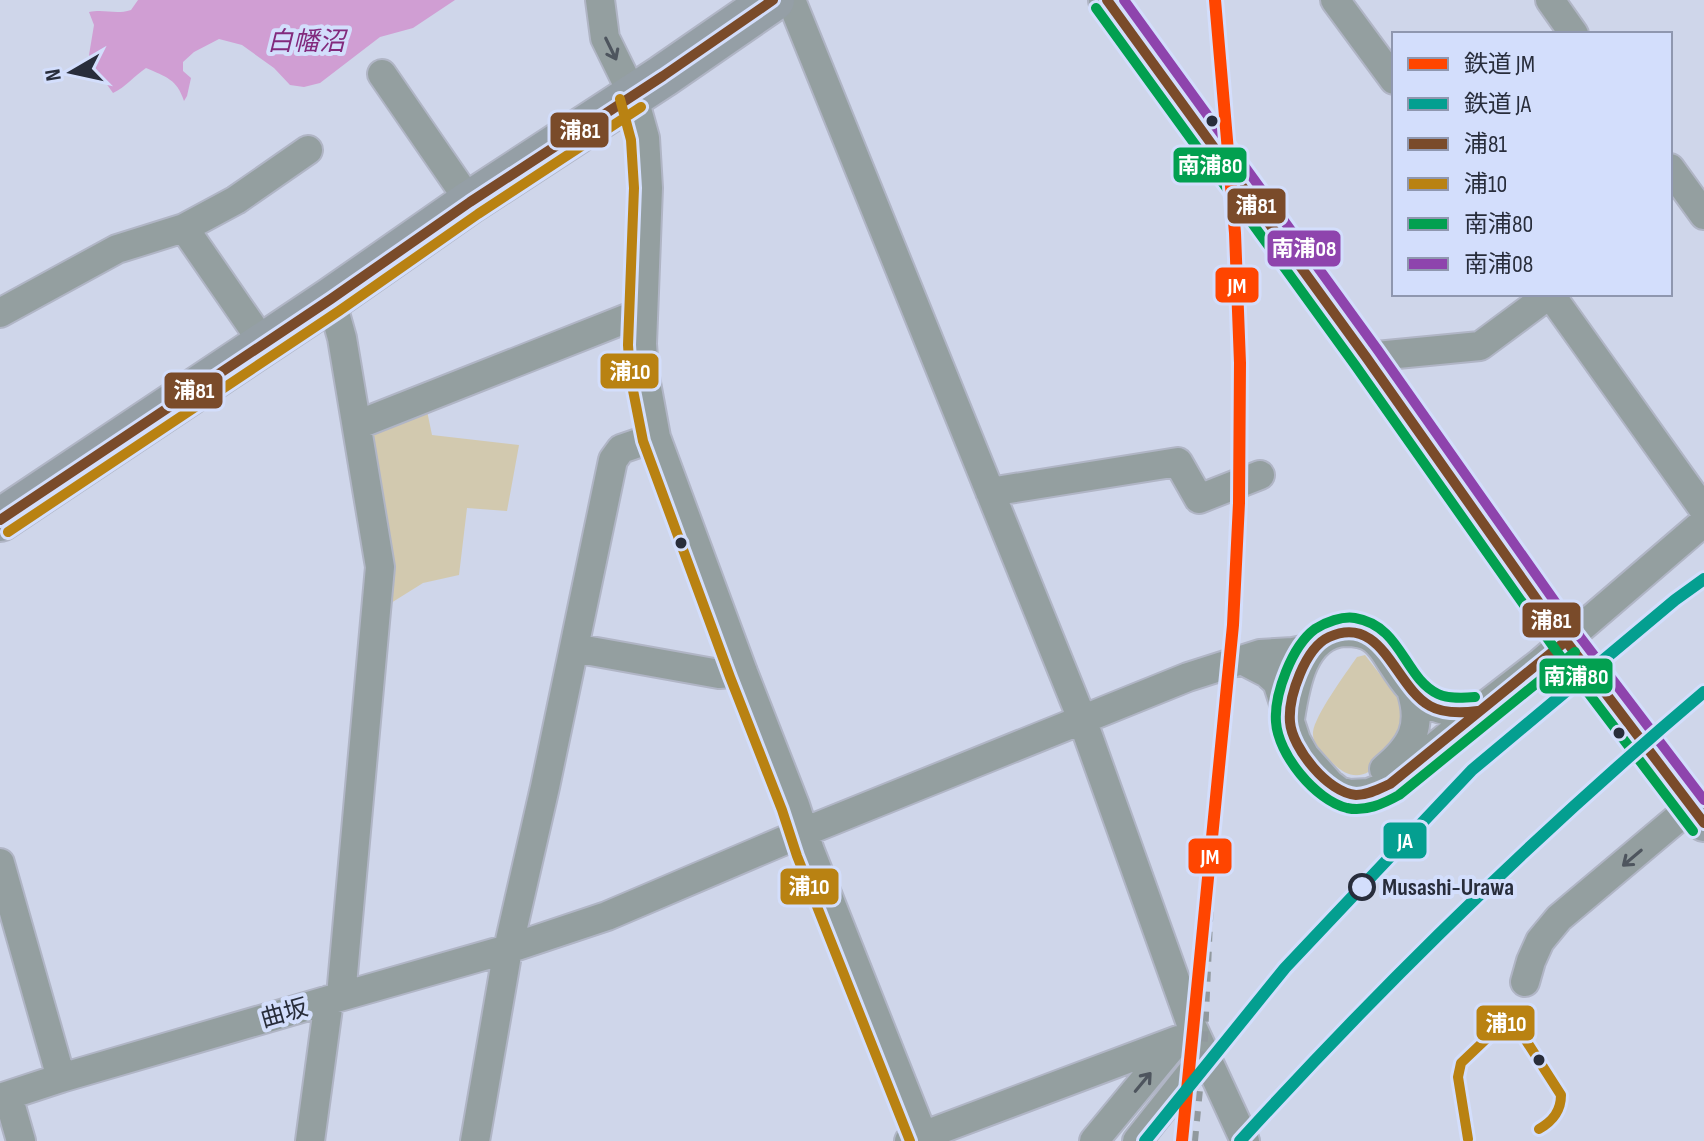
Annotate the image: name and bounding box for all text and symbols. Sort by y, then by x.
water label: 白幡沼 [267,27,349,58]
north arrow [32,32,112,112]
legend [1392,32,1672,296]
one-way arrow [604,37,619,60]
text: 鉄道 JM [1464,50,1535,79]
text: N [39,67,68,83]
text: 鉄道 JA [1464,90,1532,119]
line badge: 浦81 [549,111,610,149]
unlabelled marker [1204,113,1220,129]
text: 浦81 [559,118,601,145]
text: 浦81 [1464,130,1508,159]
line badge: 南浦80 [1172,146,1248,184]
text: 南浦80 [1178,153,1242,180]
text: 浦10 [1464,170,1507,199]
line badge: 浦81 [1226,187,1287,225]
text: 浦81 [1235,193,1277,220]
text: 南浦80 [1464,210,1533,239]
line badge: 南浦08 [1266,229,1342,268]
text: 南浦08 [1272,236,1336,263]
text: 南浦08 [1464,250,1533,279]
line badge: JM [1214,266,1260,304]
text: JM [1227,273,1246,300]
line badge: 浦10 [599,352,660,390]
text: 浦10 [609,359,651,386]
line badge: 浦81 [163,371,224,410]
text: 浦81 [173,378,215,405]
unlabelled marker [673,535,689,551]
line badge: 浦81 [1521,601,1582,639]
text: 浦81 [1530,608,1572,635]
line badge: 南浦80 [1538,657,1614,695]
text: 南浦80 [1544,664,1608,691]
unlabelled marker [1611,725,1627,741]
line badge: JA [1382,821,1428,860]
text: JA [1396,828,1413,855]
line badge: JM [1187,837,1233,875]
text: JM [1200,844,1219,871]
one-way arrow [1622,848,1642,866]
line badge: 浦10 [779,867,840,906]
place label: Musashi-Urawa [1382,873,1514,902]
text: 浦10 [788,874,830,901]
marker: Musashi-Urawa [1349,874,1375,900]
street label: 曲坂 [257,993,311,1034]
line badge: 浦10 [1475,1004,1536,1042]
text: 浦10 [1485,1011,1527,1038]
unlabelled marker [1531,1052,1547,1068]
one-way arrow [1134,1073,1152,1093]

